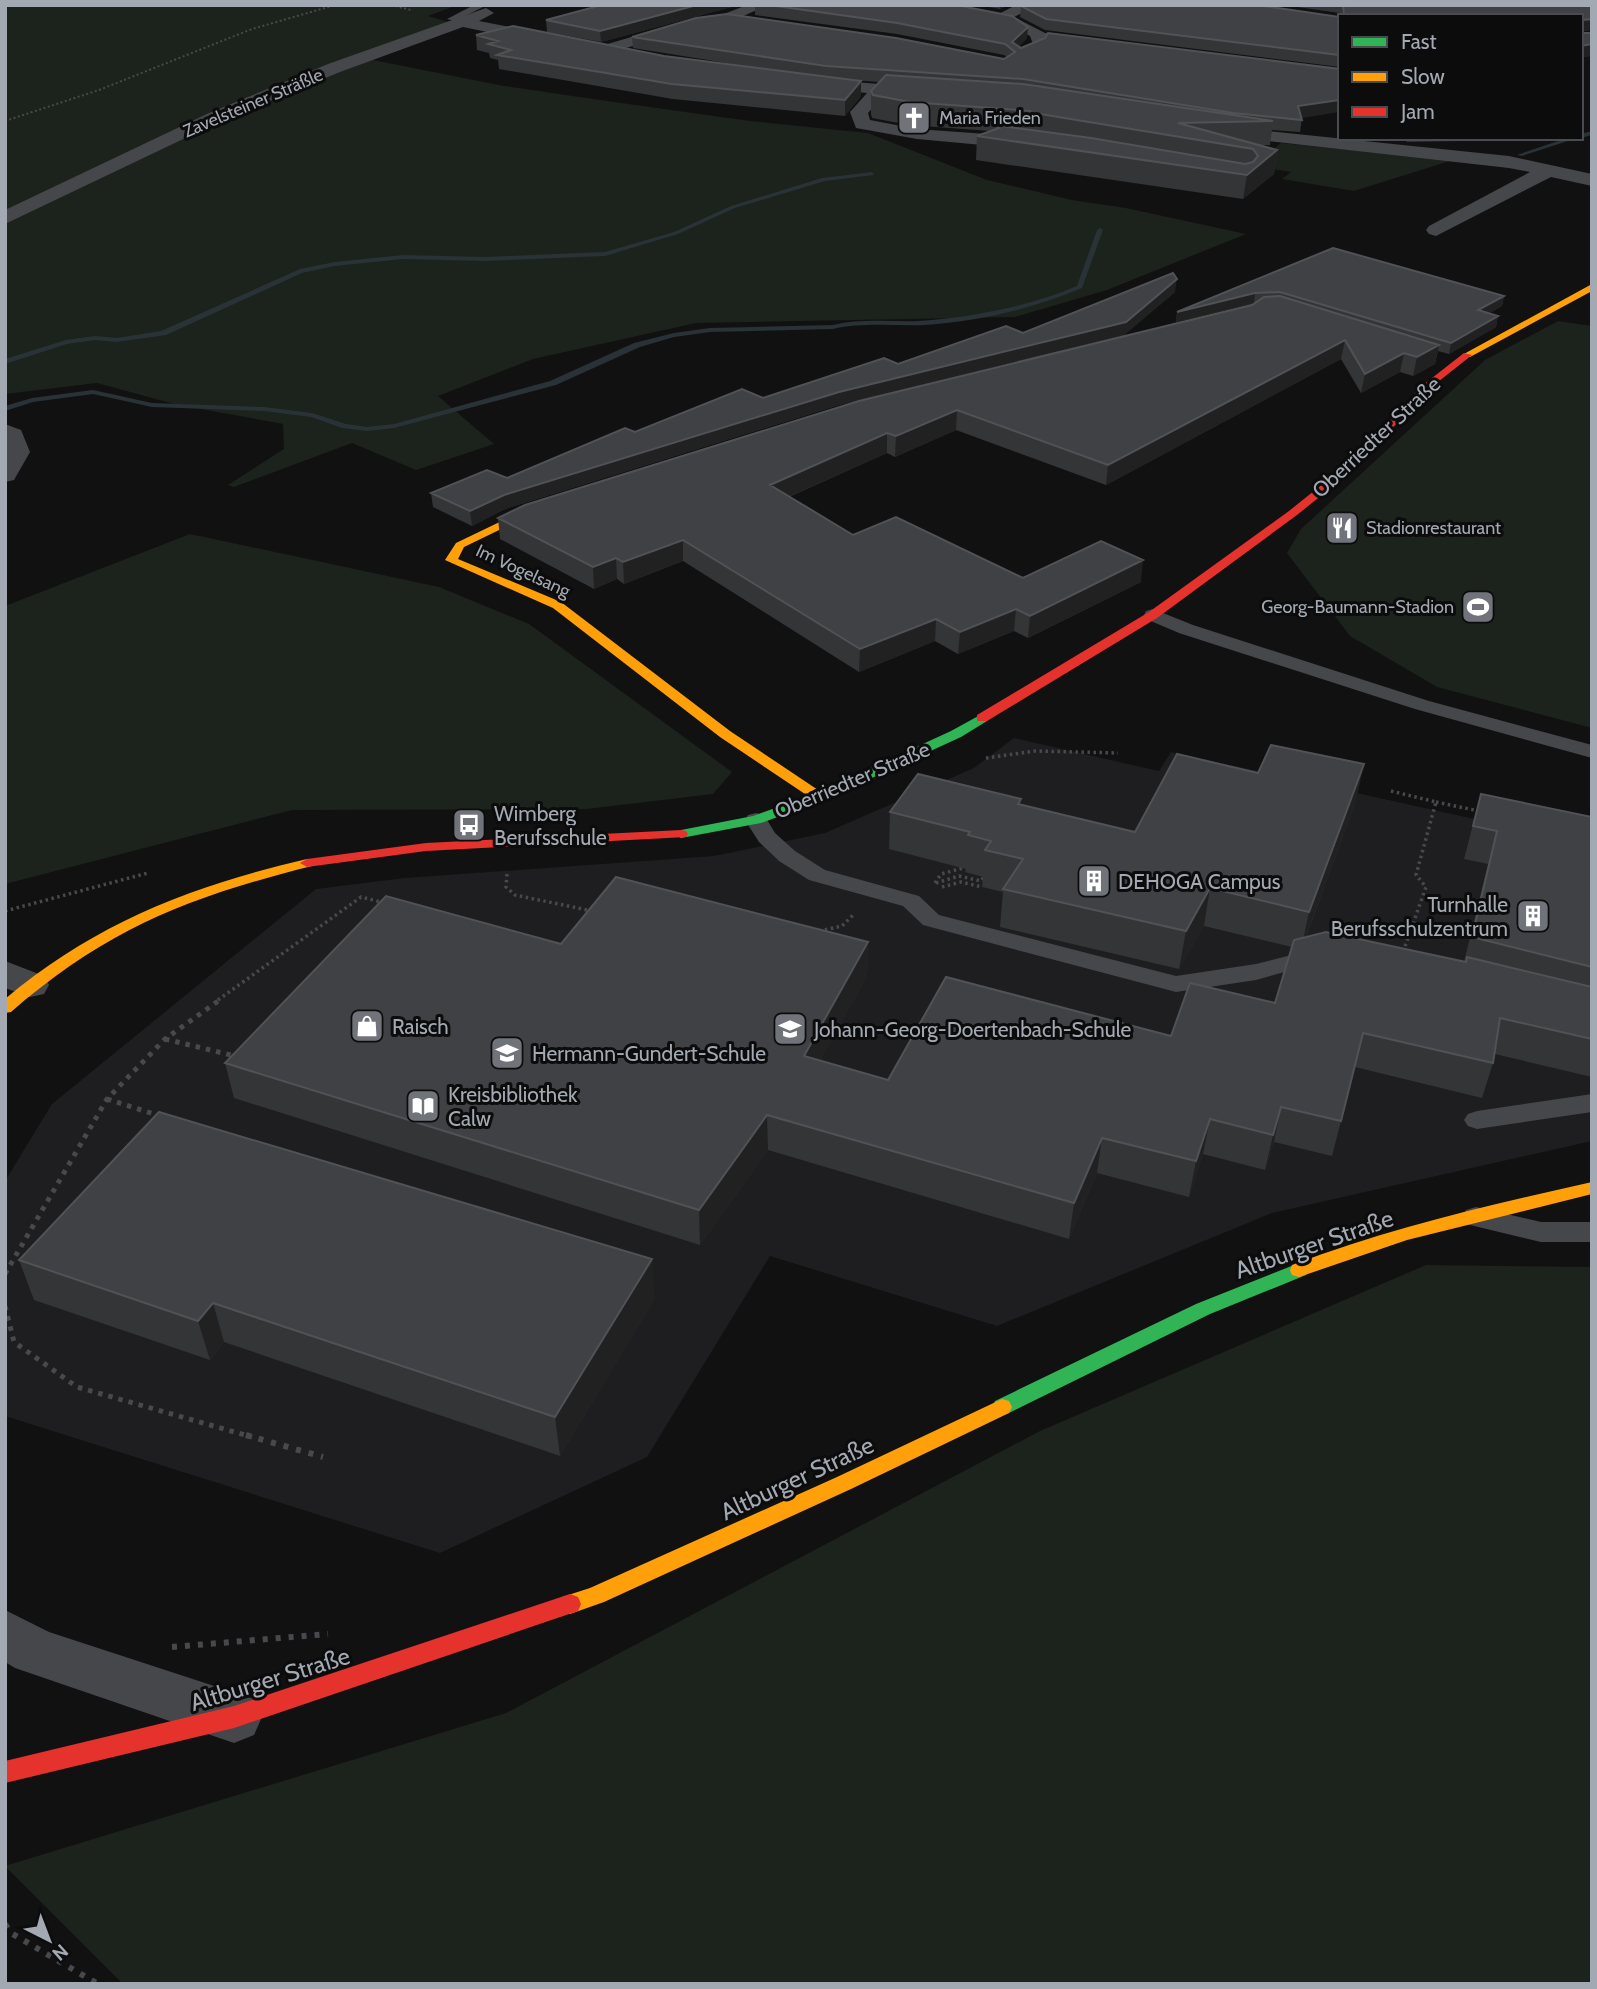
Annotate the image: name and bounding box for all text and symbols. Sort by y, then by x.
legend [1338,14,1583,140]
text: Fast [1401,29,1437,54]
street label: Zavelsteiner Sträßle [180,64,326,142]
text: Slow [1401,64,1445,89]
church icon: Maria Frieden [895,99,933,137]
text: Jam [1400,99,1435,124]
place label: Maria Frieden [939,107,1041,129]
street label: Oberriedter Straße [1307,371,1445,503]
restaurant icon: Stadionrestaurant [1323,509,1361,547]
place label: Stadionrestaurant [1366,517,1501,539]
street label: Im Vogelsang [472,540,575,603]
sports icon: Georg-Baumann-Stadion [1459,588,1497,626]
place label: Georg-Baumann-Stadion [1261,596,1454,618]
street label: Oberriedter Straße [771,736,934,824]
place label: Wimberg Berufsschule [494,801,607,850]
bus stop icon: Wimberg Berufsschule [450,806,488,844]
building icon: DEHOGA Campus [1075,862,1113,900]
place label: DEHOGA Campus [1118,869,1281,894]
place label: Turnhalle Berufsschulzentrum [1331,892,1508,941]
building icon: Turnhalle Berufsschulzentrum [1514,897,1552,935]
shop icon: Raisch [348,1007,386,1045]
school or university icon: Johann-Georg-Doertenbach-Schule [771,1010,809,1048]
place label: Raisch [392,1014,449,1039]
place label: Johann-Georg-Doertenbach-Schule [813,1017,1132,1042]
school or university icon: Hermann-Gundert-Schule [488,1034,526,1072]
place label: Hermann-Gundert-Schule [532,1041,766,1066]
place label: Kreisbibliothek Calw [448,1082,578,1131]
library icon: Kreisbibliothek Calw [404,1087,442,1125]
street label: Altburger Straße [1231,1203,1397,1285]
street label: Altburger Straße [716,1430,878,1526]
street label: Altburger Straße [187,1641,353,1717]
north arrow [14,1905,84,1975]
text: N [47,1939,73,1965]

